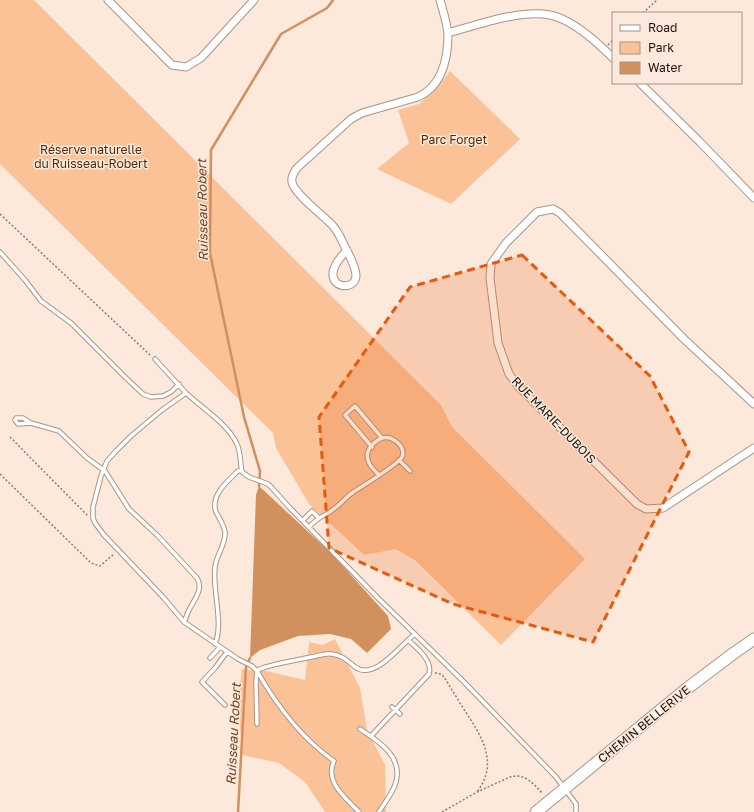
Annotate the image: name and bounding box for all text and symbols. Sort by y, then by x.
legend [612,12,742,84]
text: Road [648,20,677,35]
text: Park [648,40,674,55]
text: Water [648,60,682,75]
park label: Parc Forget [421,132,487,147]
park label: Réserve naturelle du Ruisseau-Robert [34,142,148,171]
water label: Ruisseau Robert [193,157,211,261]
street label: RUE MARIE-DUBOIS [509,374,599,467]
water label: Ruisseau Robert [222,681,244,785]
street label: CHEMIN BELLERIVE [595,682,693,766]

